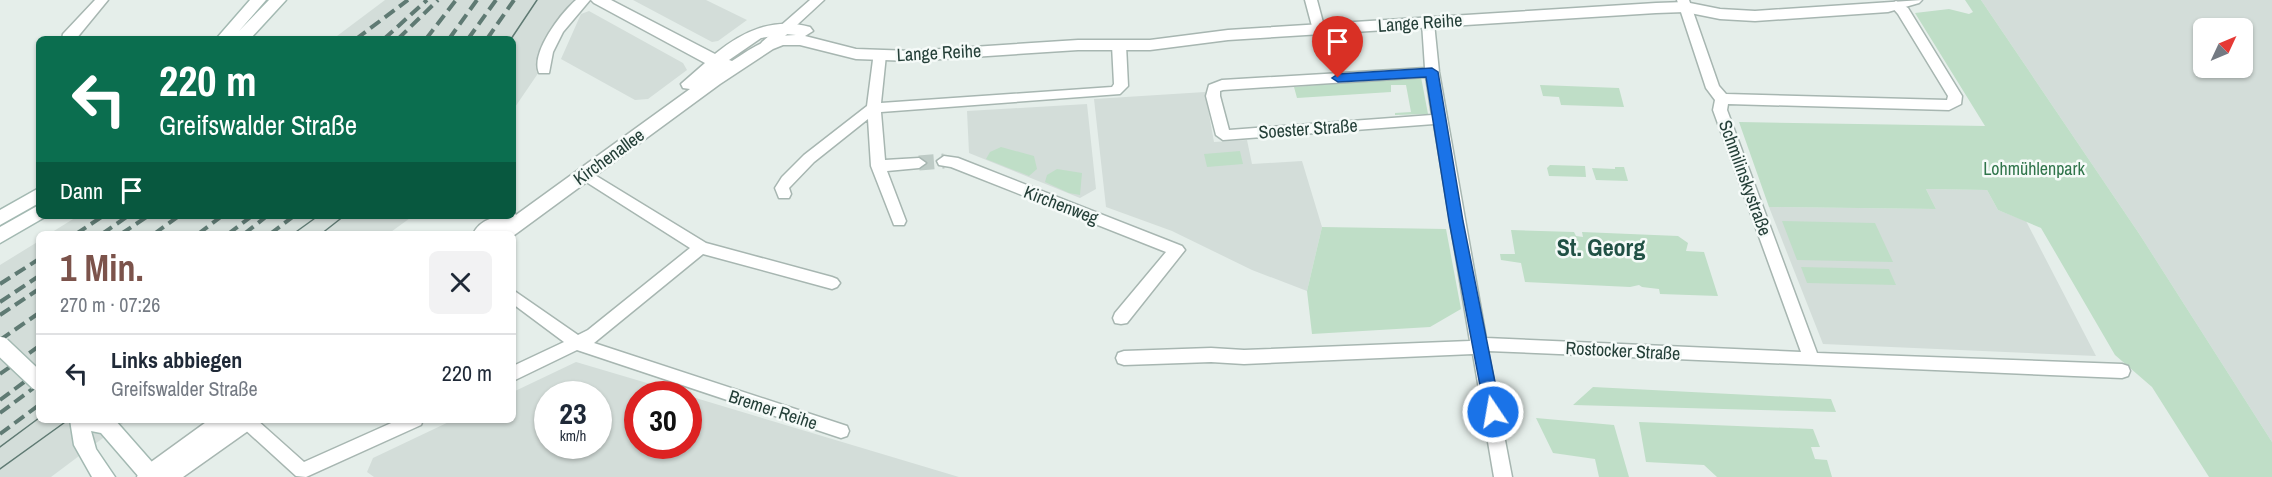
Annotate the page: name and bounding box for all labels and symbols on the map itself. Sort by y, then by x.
street label: Lange Reihe [1377,7,1463,38]
pin [1312,16,1363,78]
north arrow [2193,18,2253,78]
street label: Lange Reihe [896,38,982,67]
street label: Soester Straße [1258,113,1358,144]
street label: Schmilinskystraße [1713,117,1778,239]
street label: Kirchenallee [568,122,649,191]
park label: Lohmühlenpark [1983,156,2085,181]
street label: Kirchenweg [1020,179,1103,230]
district label: St. Georg [1557,231,1645,263]
street label: Rostocker Straße [1565,335,1681,366]
position arrow [1461,380,1525,444]
speed limit sign: 30 [624,381,702,459]
street label: Bremer Reihe [726,383,821,436]

